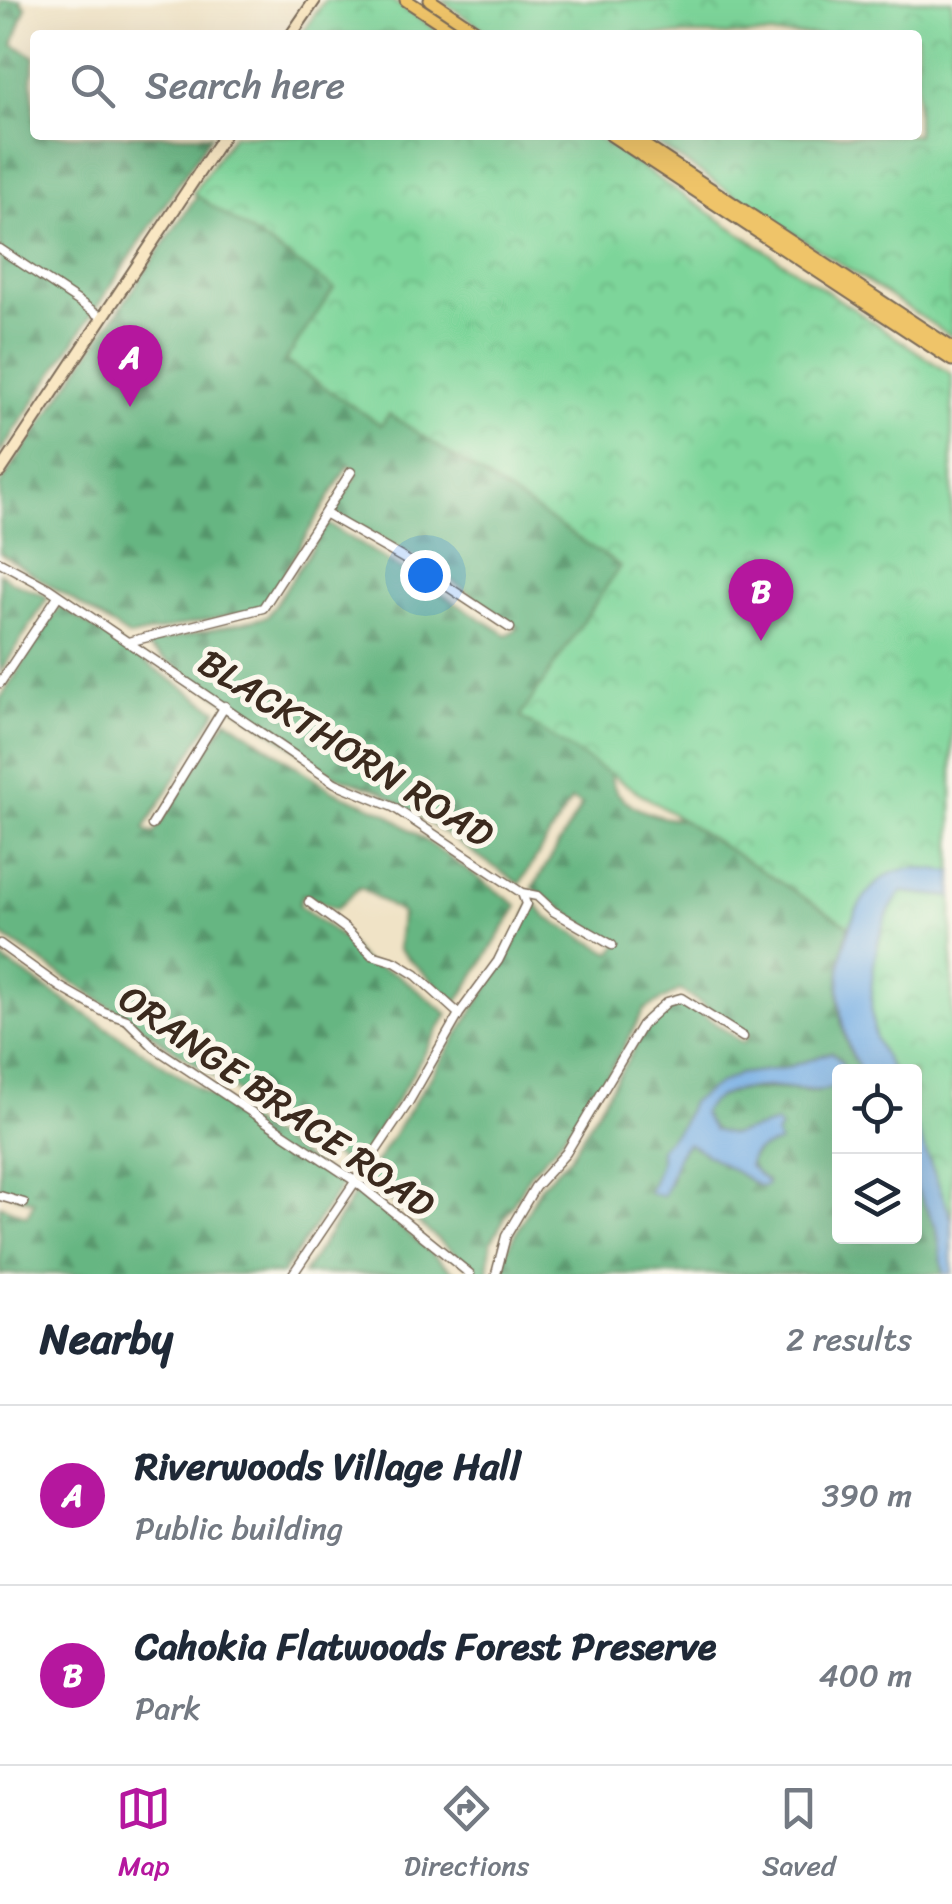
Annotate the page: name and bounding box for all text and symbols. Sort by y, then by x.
search box [30,30,922,140]
text: Search here [145,52,345,119]
icon: search [65,58,120,113]
pin: A [98,324,162,407]
your location [400,550,451,601]
pin: B [728,558,794,641]
street label: BLACKTHORN ROAD [184,630,507,867]
street label: ORANGE BRACE ROAD [104,966,450,1236]
map controls [832,1064,922,1244]
button: locate [832,1064,922,1154]
button: layers [832,1154,922,1244]
text: Nearby [40,1302,173,1376]
text: 2 results [786,1311,912,1368]
text: Riverwoods Village Hall [135,1433,521,1500]
text: A [62,1467,83,1524]
text: 390 m [822,1467,912,1524]
text: Public building [135,1500,343,1557]
text: Cahokia Flatwoods Forest Preserve [135,1613,716,1680]
text: B [62,1647,83,1704]
text: 400 m [819,1647,912,1704]
text: Park [135,1680,201,1737]
tab: Map [116,1781,171,1890]
tab: Directions [404,1781,529,1890]
tab: Saved [762,1781,836,1890]

